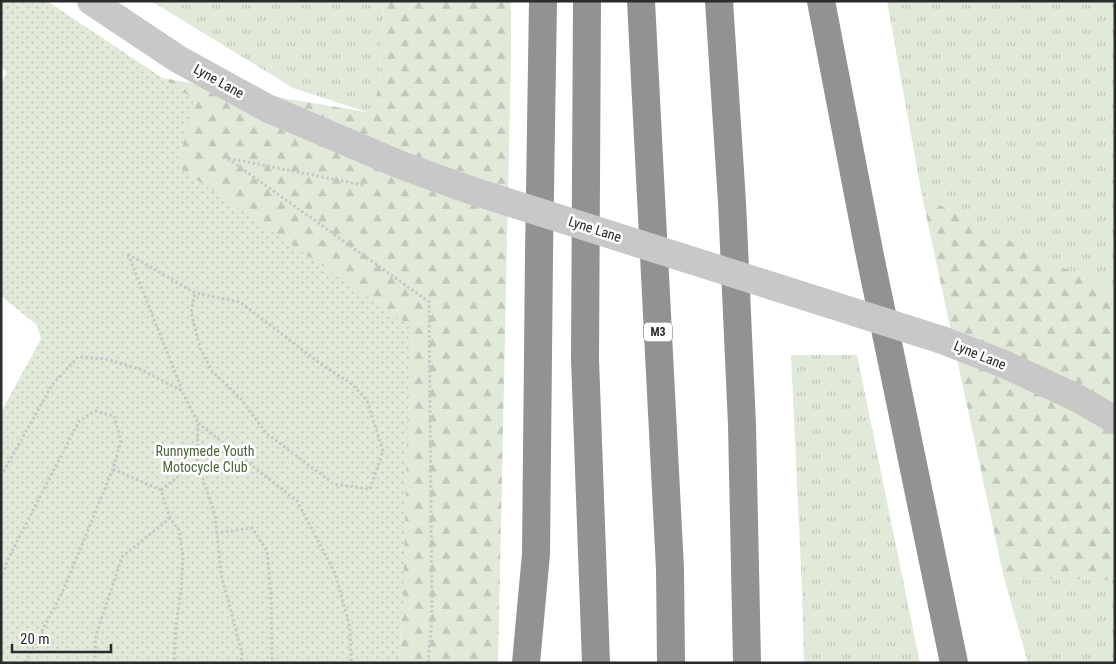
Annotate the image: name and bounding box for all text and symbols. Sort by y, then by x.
street label: Lyne Lane [191,61,247,102]
street label: Lyne Lane [566,213,624,245]
road number: M3 [644,322,672,342]
street label: Lyne Lane [952,337,1009,373]
park label: Runnymede Youth Motocycle Club [155,443,255,475]
scale bar [12,622,111,654]
text: 20 m [20,630,50,648]

